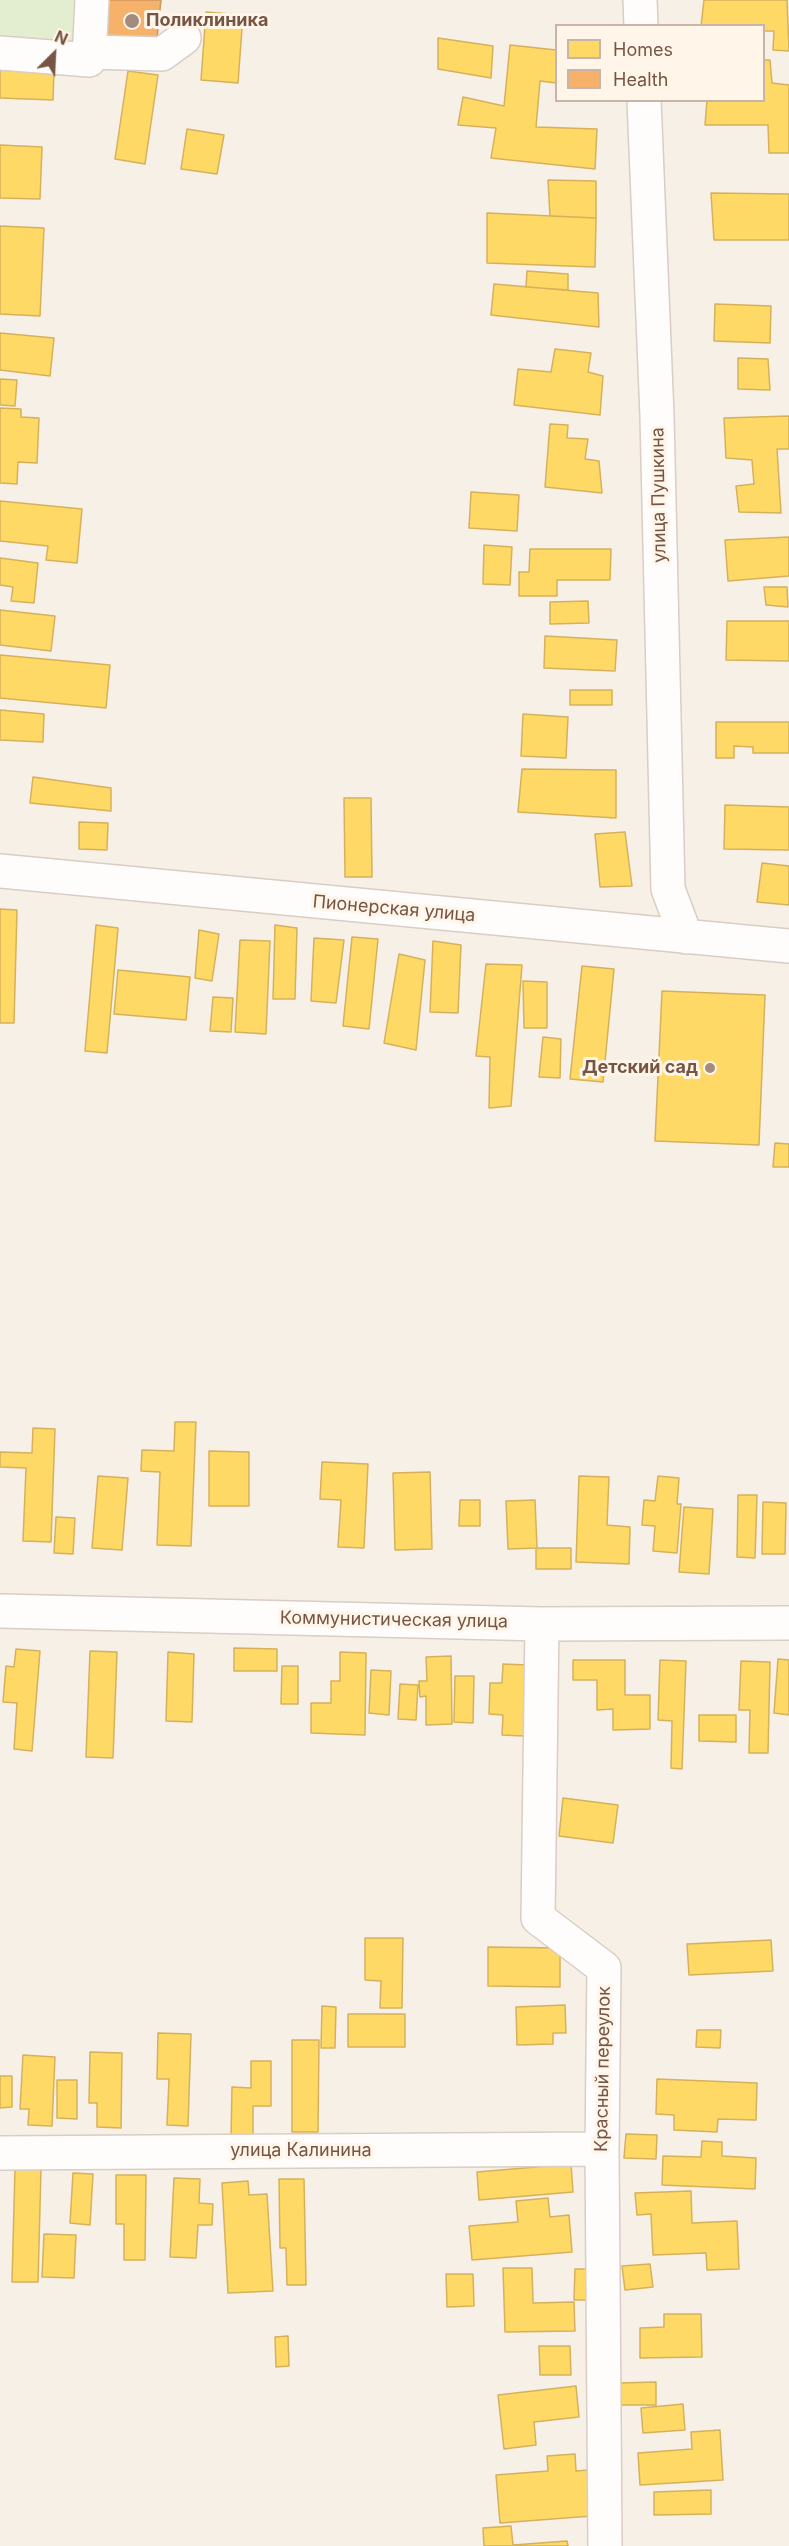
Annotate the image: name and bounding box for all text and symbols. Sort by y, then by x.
place label: Поликлиника [146,10,268,32]
marker: Поликлиника [123,12,141,30]
north arrow [24,24,84,84]
legend [555,24,765,102]
text: N [52,26,71,49]
text: Homes [613,39,673,60]
text: Health [613,69,668,90]
street label: улица Пушкина [647,427,671,563]
street label: Пионерская улица [312,891,476,927]
place label: Детский сад [582,1057,698,1079]
marker: Детский сад [703,1061,717,1075]
street label: Коммунистическая улица [280,1607,508,1633]
street label: Красный переулок [591,1986,615,2152]
street label: улица Калинина [230,2140,372,2162]

